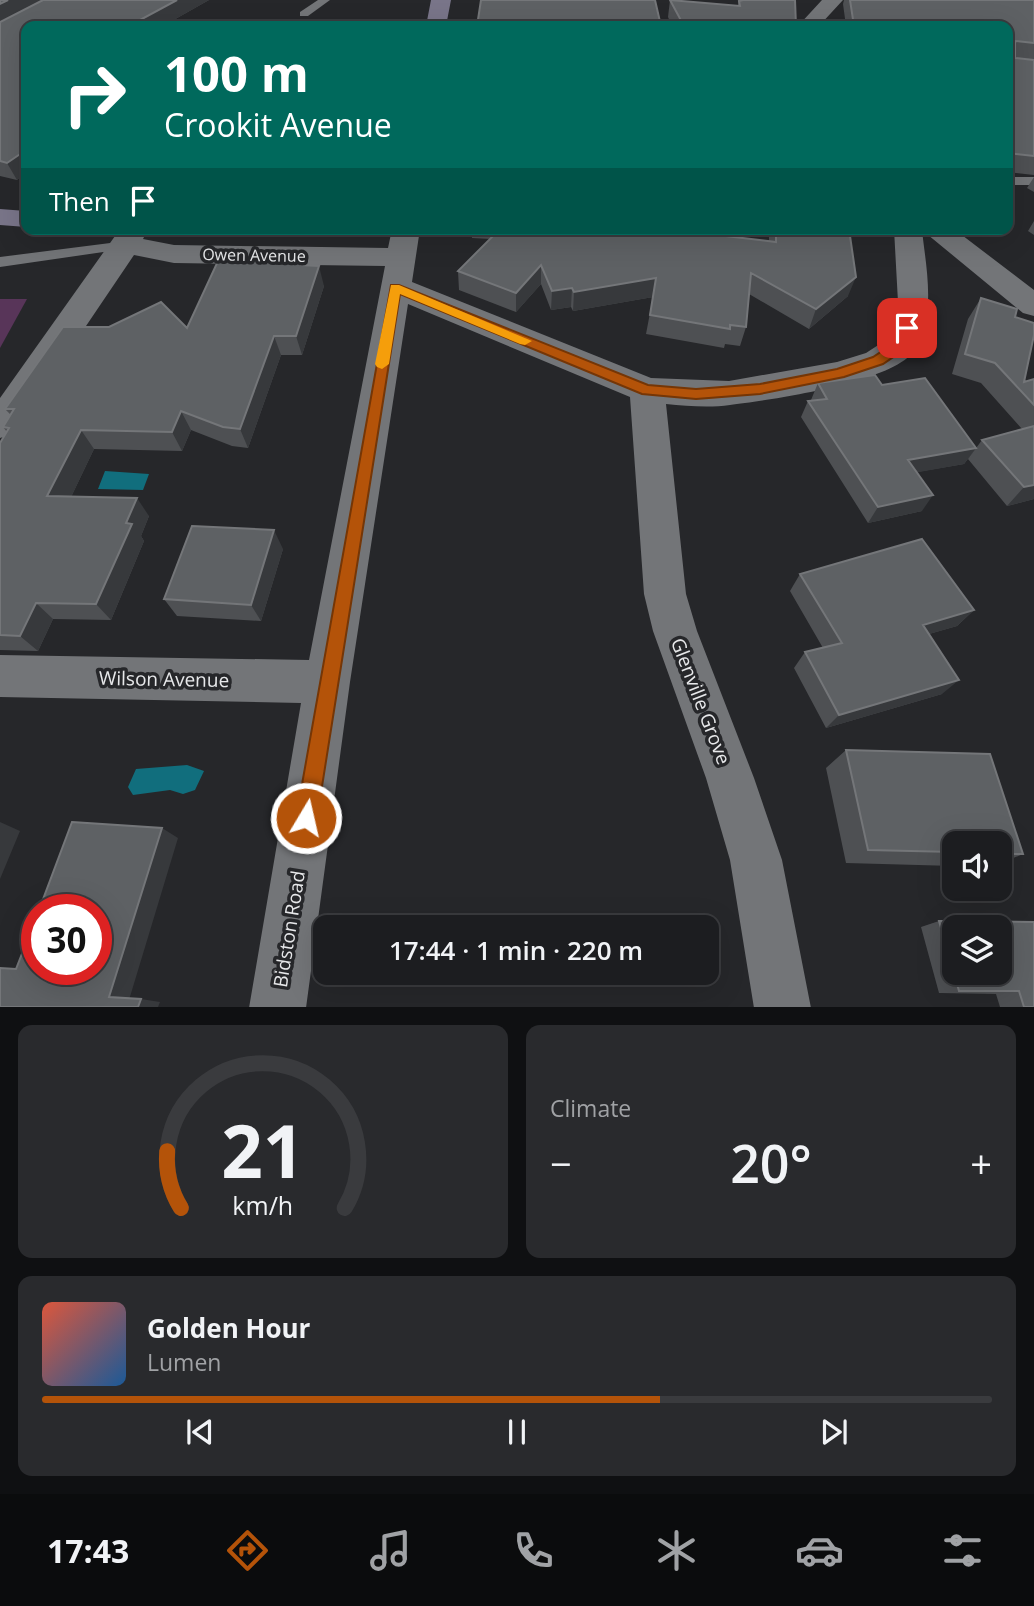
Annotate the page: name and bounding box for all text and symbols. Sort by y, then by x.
text: 100 m [164,40,309,106]
icon: right [49,49,140,140]
text: Crookit Avenue [164,103,392,146]
icon: arrive [124,182,162,220]
text: Then [49,183,110,219]
street label: Owen Avenue [202,243,306,267]
pin [877,298,937,358]
icon: arrive [888,309,926,347]
street label: Glenville Grove [665,634,737,768]
street label: Wilson Avenue [99,665,229,693]
position arrow [269,781,343,855]
map controls [942,831,1012,985]
button: sound [942,831,1012,901]
street label: Bidston Road [267,869,311,989]
speed limit sign: 30 [21,894,112,985]
button: layers [942,915,1012,985]
text: 17:44 · 1 min · 220 m [389,932,643,968]
text: Climate [550,1092,631,1124]
text: 21 [221,1100,305,1199]
text: 20° [730,1127,812,1198]
text: − [550,1137,572,1189]
text: + [970,1137,992,1189]
text: km/h [233,1187,293,1221]
text: Golden Hour [147,1310,310,1346]
text: Lumen [147,1346,221,1378]
icon: previous [181,1413,219,1451]
icon: pause [498,1413,536,1451]
icon: next [815,1413,853,1451]
icon: directions [223,1526,272,1575]
icon: music [366,1526,415,1575]
icon: phone [509,1526,558,1575]
icon: climate [652,1526,701,1575]
icon: car [795,1526,844,1575]
icon: filters [938,1526,987,1575]
text: 17:43 [47,1529,129,1572]

